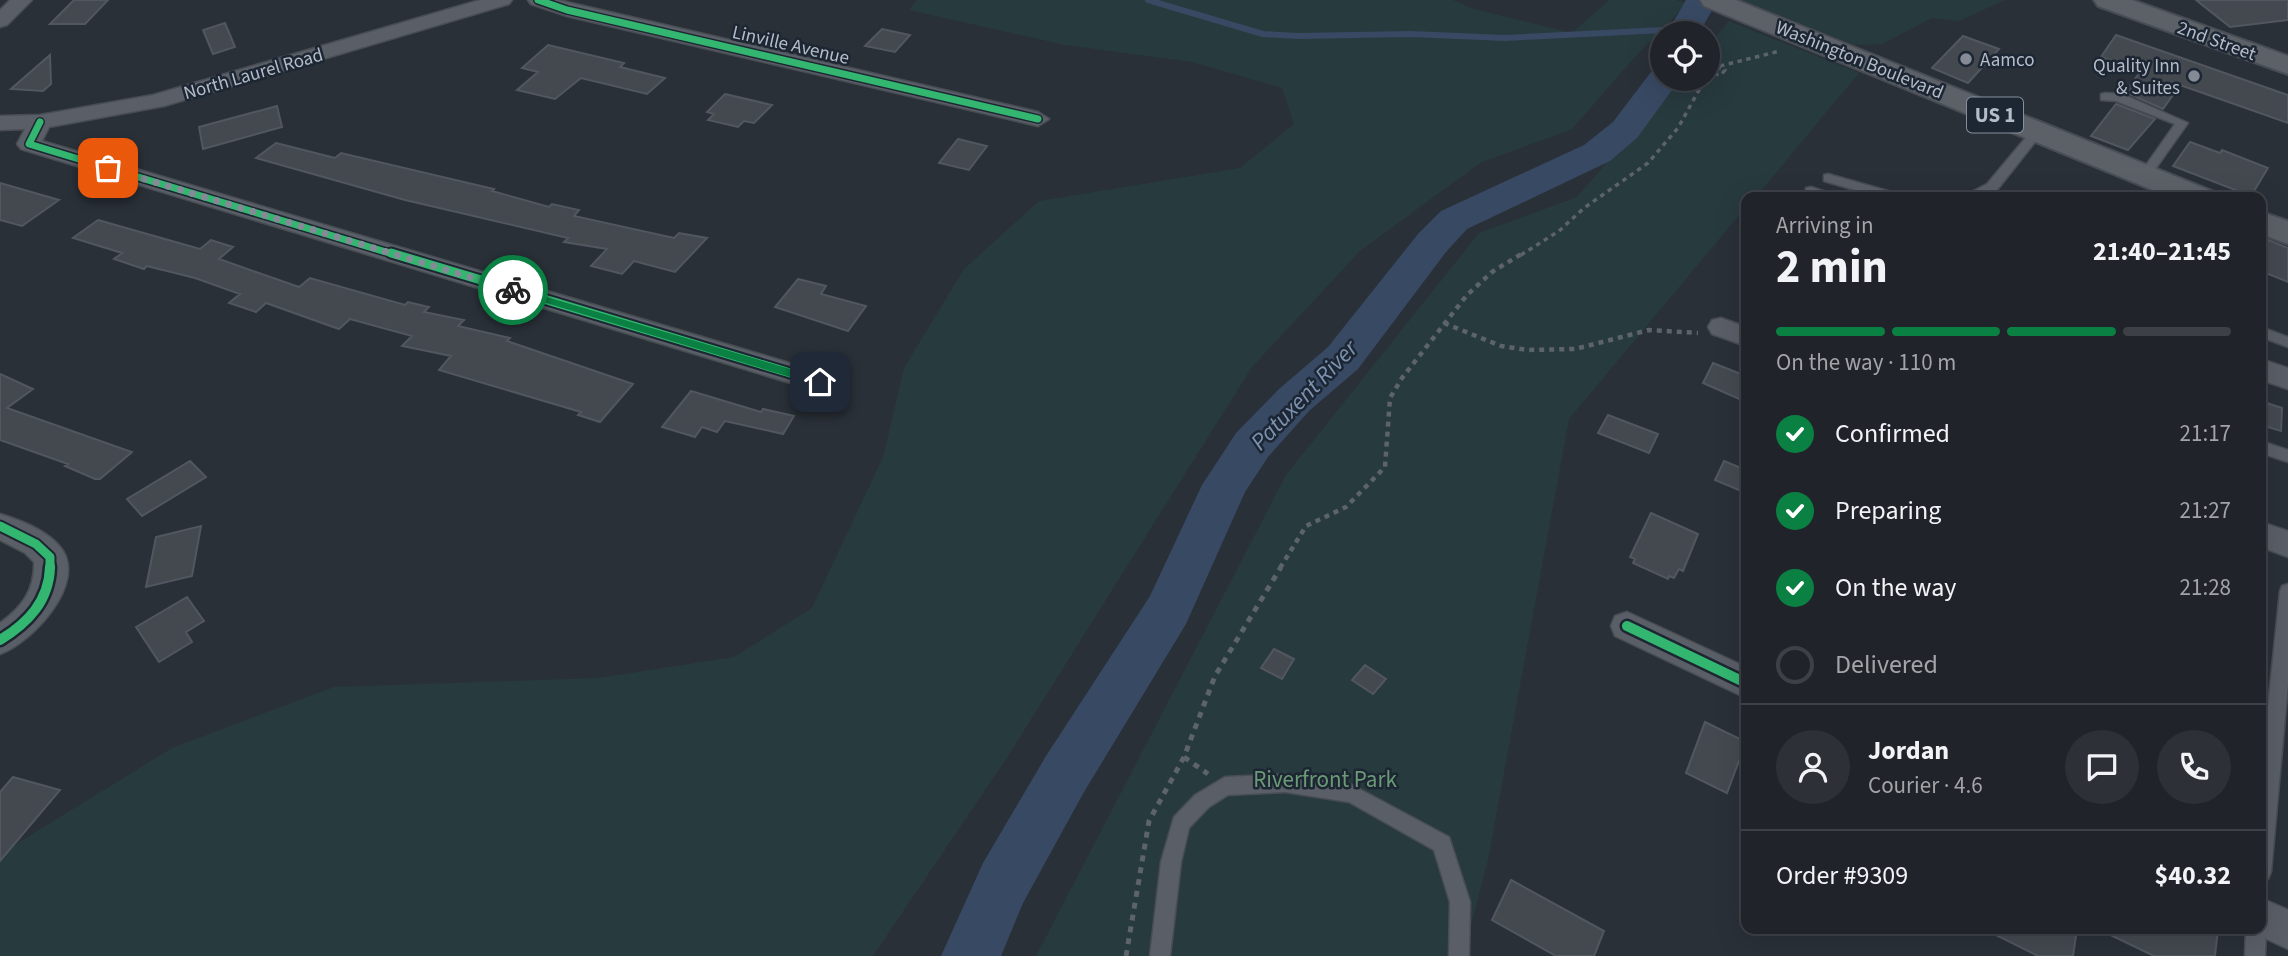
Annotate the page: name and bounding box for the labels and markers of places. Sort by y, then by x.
place label: Aamco [1980,47,2035,74]
marker: Aamco [1958,51,1974,67]
place label: Quality Inn & Suites [2093,53,2180,102]
marker: Quality Inn & Suites [2186,68,2202,84]
pin [78,138,138,198]
pin [790,352,850,412]

